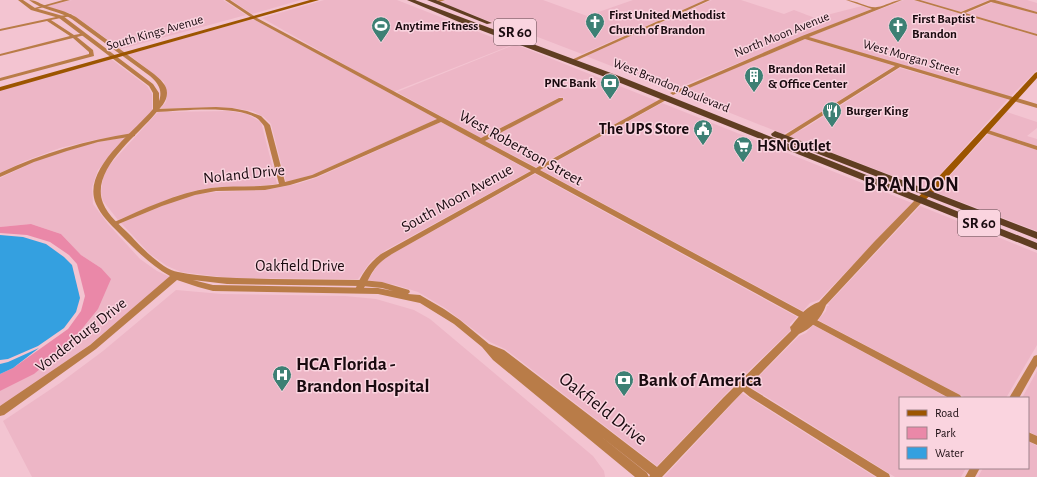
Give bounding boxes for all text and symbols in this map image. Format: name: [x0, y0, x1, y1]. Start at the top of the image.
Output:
place label: First United Methodist Church of Brandon: [609, 9, 726, 37]
street label: North Moon Avenue: [733, 10, 831, 60]
church icon: First United Methodist Church of Brandon: [584, 11, 606, 39]
street label: South Kings Avenue: [105, 13, 205, 53]
place label: First Baptist Brandon: [912, 13, 975, 41]
sports icon: Anytime Fitness: [370, 15, 392, 43]
church icon: First Baptist Brandon: [887, 15, 909, 43]
road number: SR 60: [494, 19, 536, 45]
place label: Anytime Fitness: [395, 20, 478, 33]
street label: West Morgan Street: [861, 38, 961, 78]
street label: West Brandon Boulevard: [611, 57, 731, 115]
place label: Brandon Retail & Office Center: [768, 63, 848, 91]
building icon: Brandon Retail & Office Center: [743, 65, 765, 93]
bank icon: PNC Bank: [599, 72, 621, 100]
place label: PNC Bank: [544, 77, 597, 90]
restaurant icon: Burger King: [821, 100, 843, 128]
place label: Burger King: [846, 105, 909, 118]
street label: West Robertson Street: [456, 107, 586, 189]
public building icon: The UPS Store: [692, 118, 714, 146]
place label: The UPS Store: [599, 121, 689, 137]
supermarket icon: HSN Outlet: [732, 135, 754, 163]
place label: HSN Outlet: [757, 138, 831, 154]
street label: South Moon Avenue: [399, 161, 515, 235]
street label: Noland Drive: [202, 162, 286, 186]
district label: BRANDON: [864, 175, 960, 195]
road number: SR 60: [958, 210, 1000, 236]
street label: Oakfield Drive: [255, 258, 345, 274]
street label: Vonderburg Drive: [33, 295, 129, 375]
place label: HCA Florida - Brandon Hospital: [296, 355, 429, 396]
hospital icon: HCA Florida - Brandon Hospital: [271, 364, 293, 392]
street label: Oakfield Drive: [555, 369, 651, 449]
bank icon: Bank of America: [613, 369, 635, 397]
place label: Bank of America: [638, 371, 762, 390]
legend: [899, 397, 1029, 469]
text: Road: [935, 407, 959, 419]
text: Park: [935, 427, 956, 439]
text: Water: [935, 447, 964, 459]

